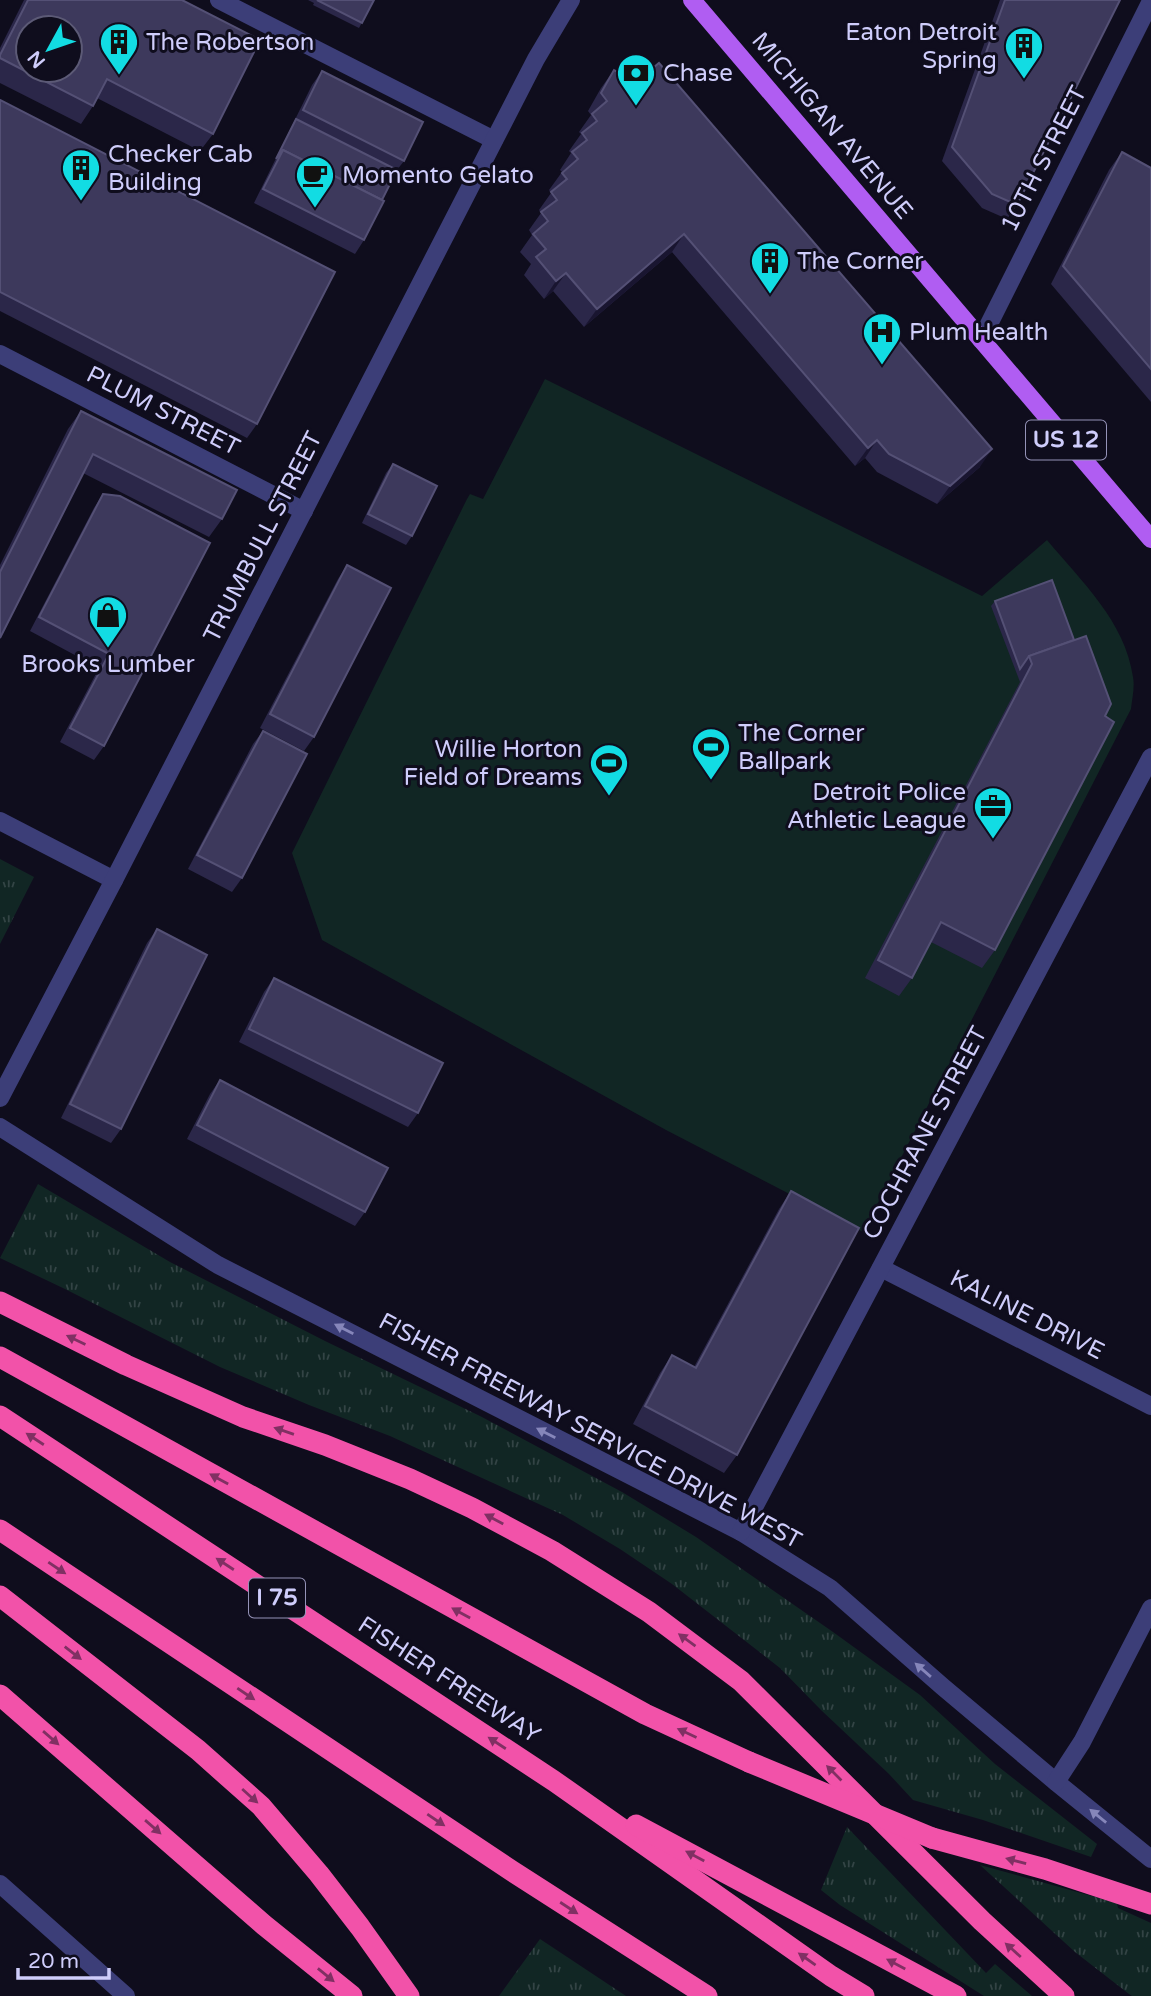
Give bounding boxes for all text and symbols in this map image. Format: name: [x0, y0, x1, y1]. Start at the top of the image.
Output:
north arrow: [14, 14, 84, 84]
place label: Eaton Detroit Spring: [845, 18, 997, 75]
building icon: The Robertson: [98, 21, 140, 76]
building icon: Eaton Detroit Spring: [1003, 25, 1045, 80]
street label: MICHIGAN AVENUE: [745, 27, 919, 225]
place label: The Robertson: [146, 28, 314, 57]
text: N: [23, 46, 50, 72]
bank icon: Chase: [615, 52, 657, 107]
place label: Chase: [663, 59, 733, 88]
street label: 10TH STREET: [995, 81, 1093, 237]
place label: Checker Cab Building: [108, 140, 253, 197]
building icon: Checker Cab Building: [60, 147, 102, 202]
cafe icon: Momento Gelato: [294, 154, 336, 209]
place label: Momento Gelato: [342, 161, 534, 190]
building icon: The Corner: [749, 240, 791, 295]
place label: The Corner: [797, 247, 924, 276]
hospital icon: Plum Health: [861, 311, 903, 366]
place label: Plum Health: [909, 318, 1048, 347]
street label: PLUM STREET: [82, 360, 245, 462]
road number: US 12: [1026, 420, 1106, 460]
street label: TRUMBULL STREET: [197, 426, 329, 647]
shop icon: Brooks Lumber: [87, 594, 129, 649]
place label: Brooks Lumber: [21, 650, 196, 679]
place label: The Corner Ballpark: [738, 719, 865, 776]
sports icon: The Corner Ballpark: [690, 726, 732, 781]
place label: Willie Horton Field of Dreams: [404, 735, 582, 792]
sports icon: Willie Horton Field of Dreams: [588, 742, 630, 797]
place label: Detroit Police Athletic League: [787, 778, 966, 835]
office icon: Detroit Police Athletic League: [972, 785, 1014, 840]
street label: COCHRANE STREET: [857, 1021, 994, 1245]
street label: KALINE DRIVE: [945, 1264, 1109, 1366]
street label: FISHER FREEWAY SERVICE DRIVE WEST: [374, 1307, 807, 1555]
one-way arrow: [334, 1324, 354, 1335]
one-way arrow: [66, 1335, 86, 1346]
one-way arrow: [274, 1425, 295, 1436]
one-way arrow: [536, 1427, 556, 1439]
one-way arrow: [26, 1432, 44, 1446]
one-way arrow: [209, 1473, 229, 1485]
one-way arrow: [483, 1514, 503, 1526]
one-way arrow: [216, 1557, 234, 1571]
one-way arrow: [48, 1561, 66, 1575]
road number: I 75: [249, 1578, 305, 1618]
one-way arrow: [451, 1607, 471, 1619]
street label: FISHER FREEWAY: [352, 1610, 546, 1750]
one-way arrow: [678, 1632, 696, 1647]
one-way arrow: [64, 1645, 82, 1659]
one-way arrow: [915, 1663, 932, 1678]
one-way arrow: [237, 1687, 255, 1701]
one-way arrow: [677, 1727, 697, 1739]
one-way arrow: [42, 1730, 60, 1746]
one-way arrow: [488, 1736, 506, 1750]
one-way arrow: [825, 1765, 842, 1782]
one-way arrow: [241, 1788, 259, 1804]
one-way arrow: [1089, 1809, 1107, 1824]
one-way arrow: [426, 1813, 445, 1826]
one-way arrow: [144, 1819, 162, 1835]
one-way arrow: [685, 1851, 705, 1862]
one-way arrow: [1005, 1855, 1027, 1866]
one-way arrow: [560, 1901, 579, 1914]
scale bar: [18, 1937, 108, 1981]
one-way arrow: [1005, 1943, 1022, 1958]
text: 20 m: [28, 1949, 79, 1974]
one-way arrow: [798, 1952, 816, 1966]
one-way arrow: [886, 1958, 905, 1970]
one-way arrow: [317, 1967, 335, 1981]

